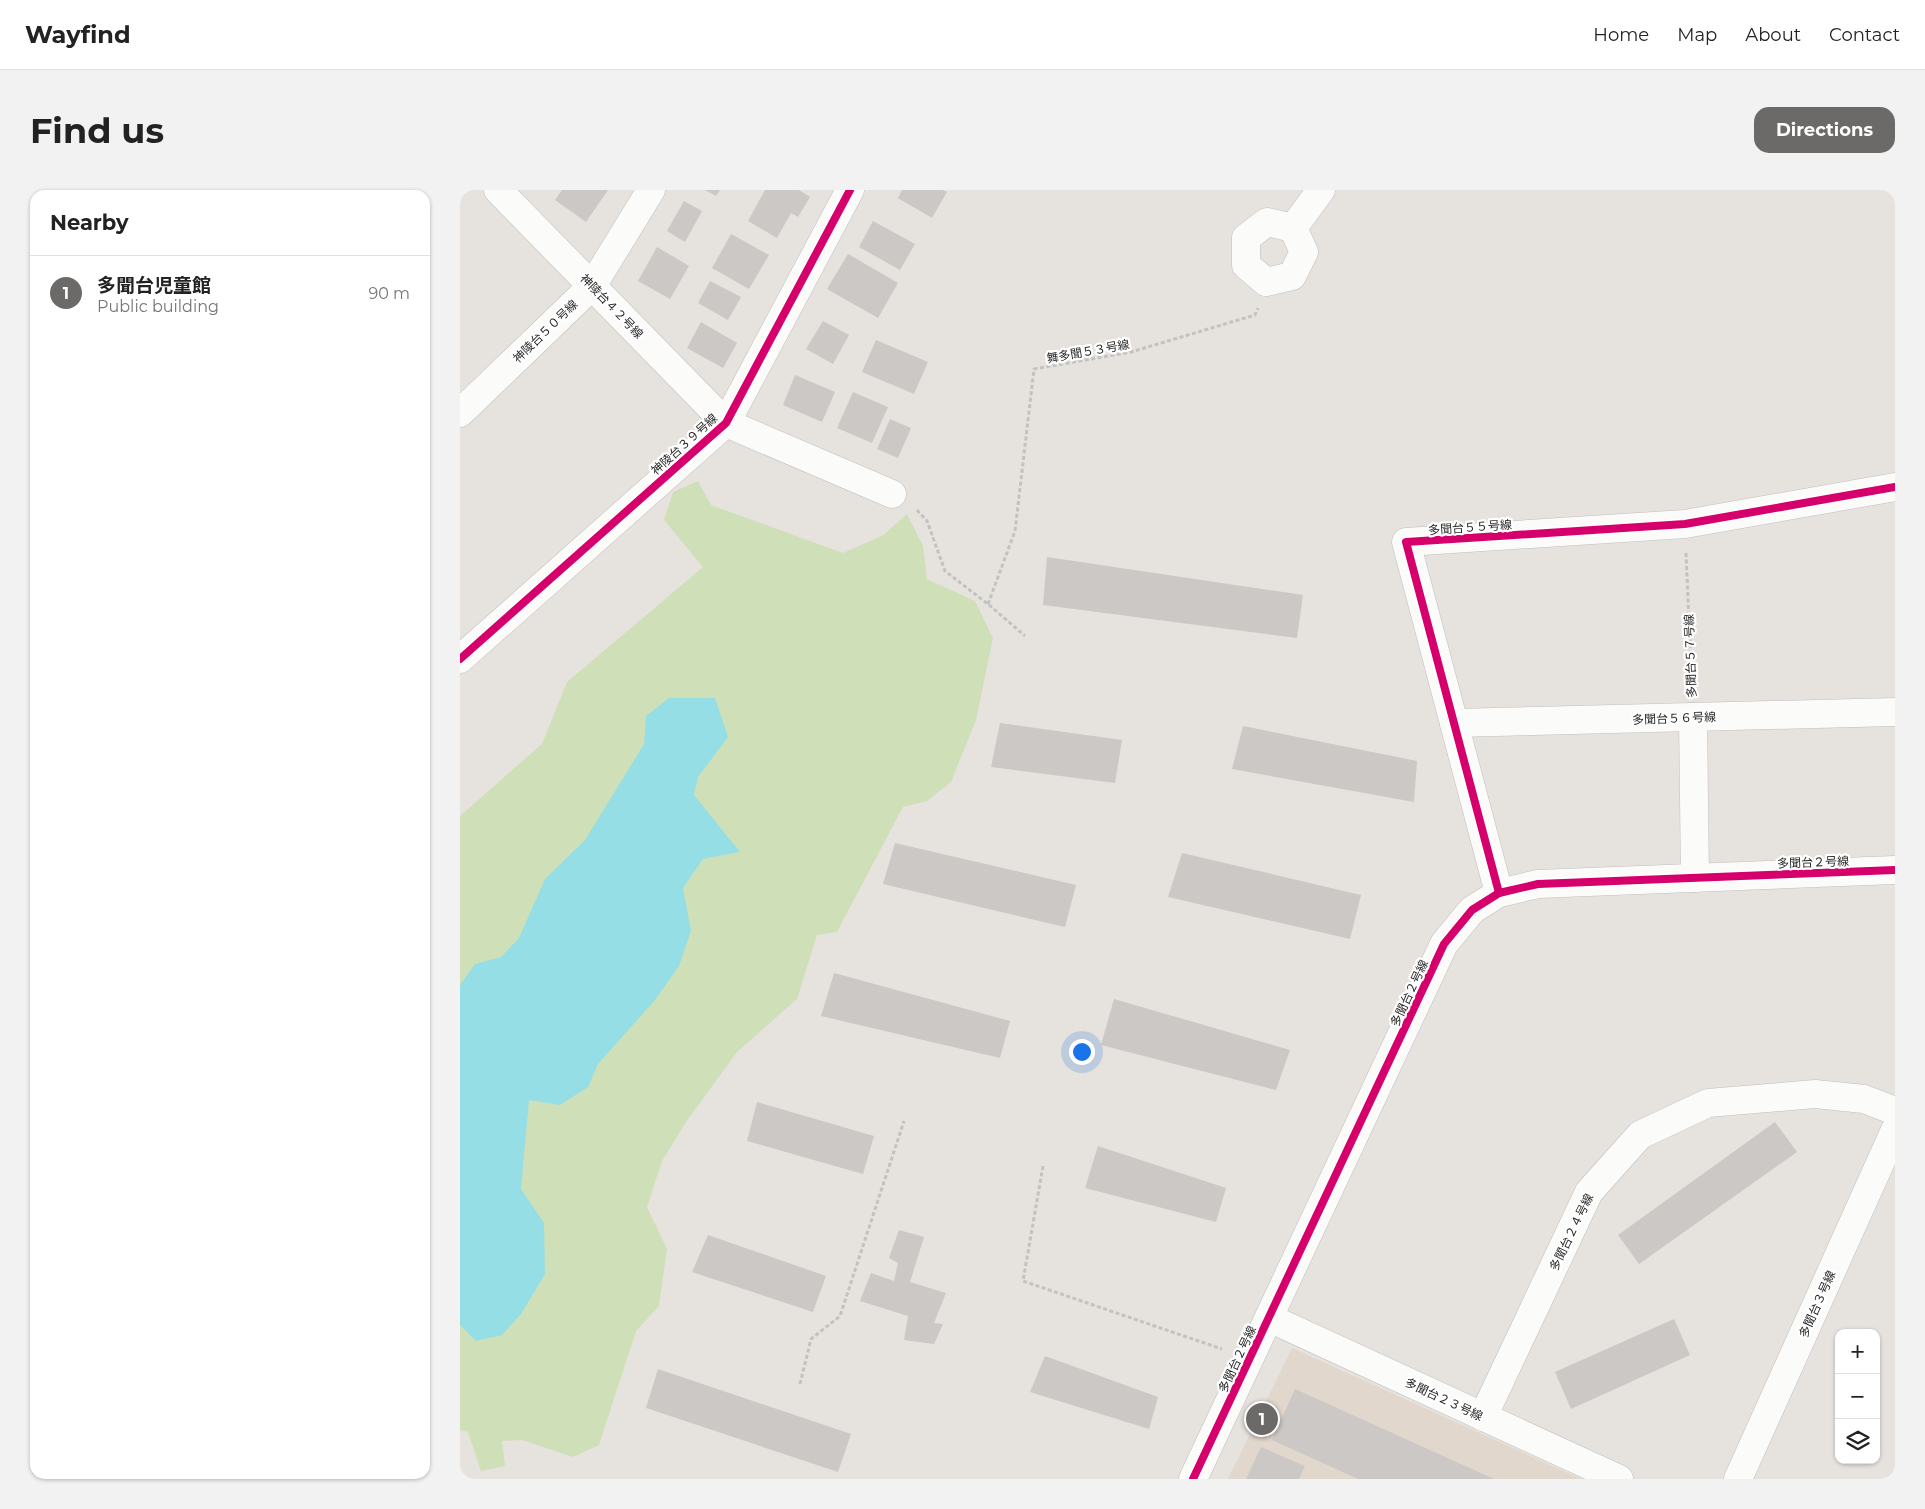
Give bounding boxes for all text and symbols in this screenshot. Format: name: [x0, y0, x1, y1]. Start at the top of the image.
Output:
text: Wayfind: [25, 20, 131, 49]
text: Home: [1593, 24, 1649, 46]
text: Map: [1677, 24, 1717, 46]
text: About: [1745, 24, 1801, 46]
text: Contact: [1829, 24, 1900, 46]
button: Directions: [1754, 107, 1895, 153]
text: Find us: [30, 109, 164, 152]
text: Nearby: [50, 210, 129, 235]
street label: 神陵台４２号線: [577, 271, 647, 341]
text: 多聞台児童館: [97, 274, 211, 297]
text: 1: [63, 284, 69, 303]
text: 90 m: [368, 284, 410, 303]
street label: 神陵台５０号線: [510, 296, 580, 366]
text: Public building: [97, 297, 219, 316]
street label: 舞多聞５３号線: [1045, 336, 1131, 366]
street label: 神陵台３９号線: [648, 410, 720, 478]
street label: 多聞台５５号線: [1428, 517, 1512, 537]
street label: 多聞台５７号線: [1681, 614, 1699, 698]
street label: 多聞台５６号線: [1632, 709, 1716, 727]
street label: 多聞台２号線: [1777, 853, 1849, 871]
street label: 多聞台２号線: [1387, 957, 1431, 1029]
your location: [1069, 1039, 1095, 1065]
street label: 多聞台２４号線: [1546, 1191, 1596, 1273]
street label: 多聞台３号線: [1796, 1268, 1838, 1340]
street label: 多聞台２号線: [1215, 1323, 1259, 1395]
map controls: [1835, 1329, 1880, 1464]
button: +: [1835, 1329, 1880, 1374]
street label: 多聞台２３号線: [1403, 1374, 1485, 1424]
button: −: [1835, 1374, 1880, 1419]
pin: 1: [1246, 1400, 1278, 1438]
button: layers: [1835, 1419, 1880, 1464]

